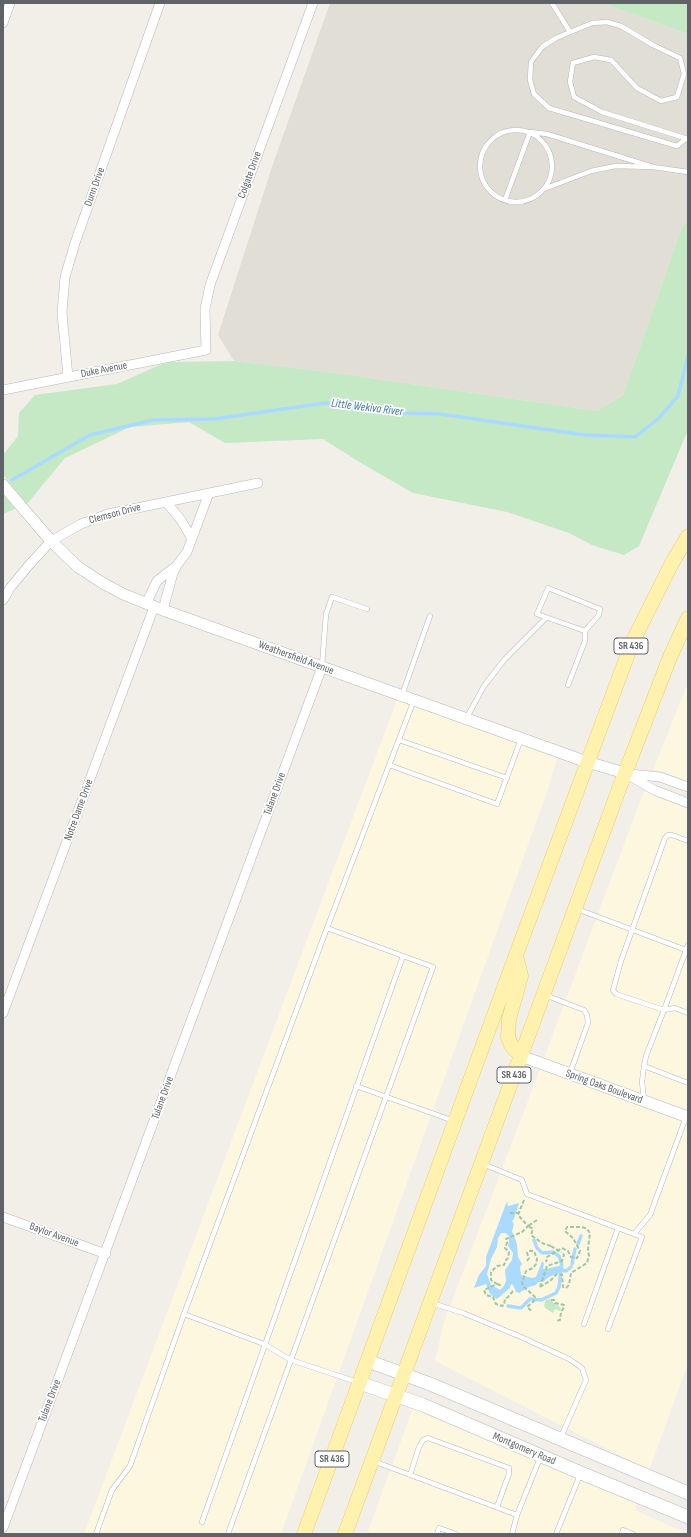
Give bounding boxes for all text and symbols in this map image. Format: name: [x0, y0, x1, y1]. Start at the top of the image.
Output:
street label: Colgate Drive: [235, 150, 265, 200]
street label: Dunn Drive: [82, 166, 108, 208]
street label: Duke Avenue: [80, 359, 128, 381]
water label: Little Wekiva River: [330, 396, 404, 420]
street label: Clemson Drive: [88, 501, 142, 527]
street label: Weathersfield Avenue: [256, 638, 336, 678]
road number: SR 436: [614, 638, 648, 654]
street label: Tulane Drive: [261, 771, 289, 817]
street label: Notre Dame Drive: [62, 777, 96, 843]
road number: SR 436: [497, 1067, 531, 1083]
street label: Spring Oaks Boulevard: [564, 1067, 644, 1107]
street label: Tulane Drive: [149, 1075, 177, 1121]
street label: Baylor Avenue: [27, 1220, 81, 1250]
street label: Tulane Drive: [36, 1378, 64, 1424]
street label: Montgomery Road: [490, 1430, 558, 1468]
road number: SR 436: [315, 1451, 349, 1467]

